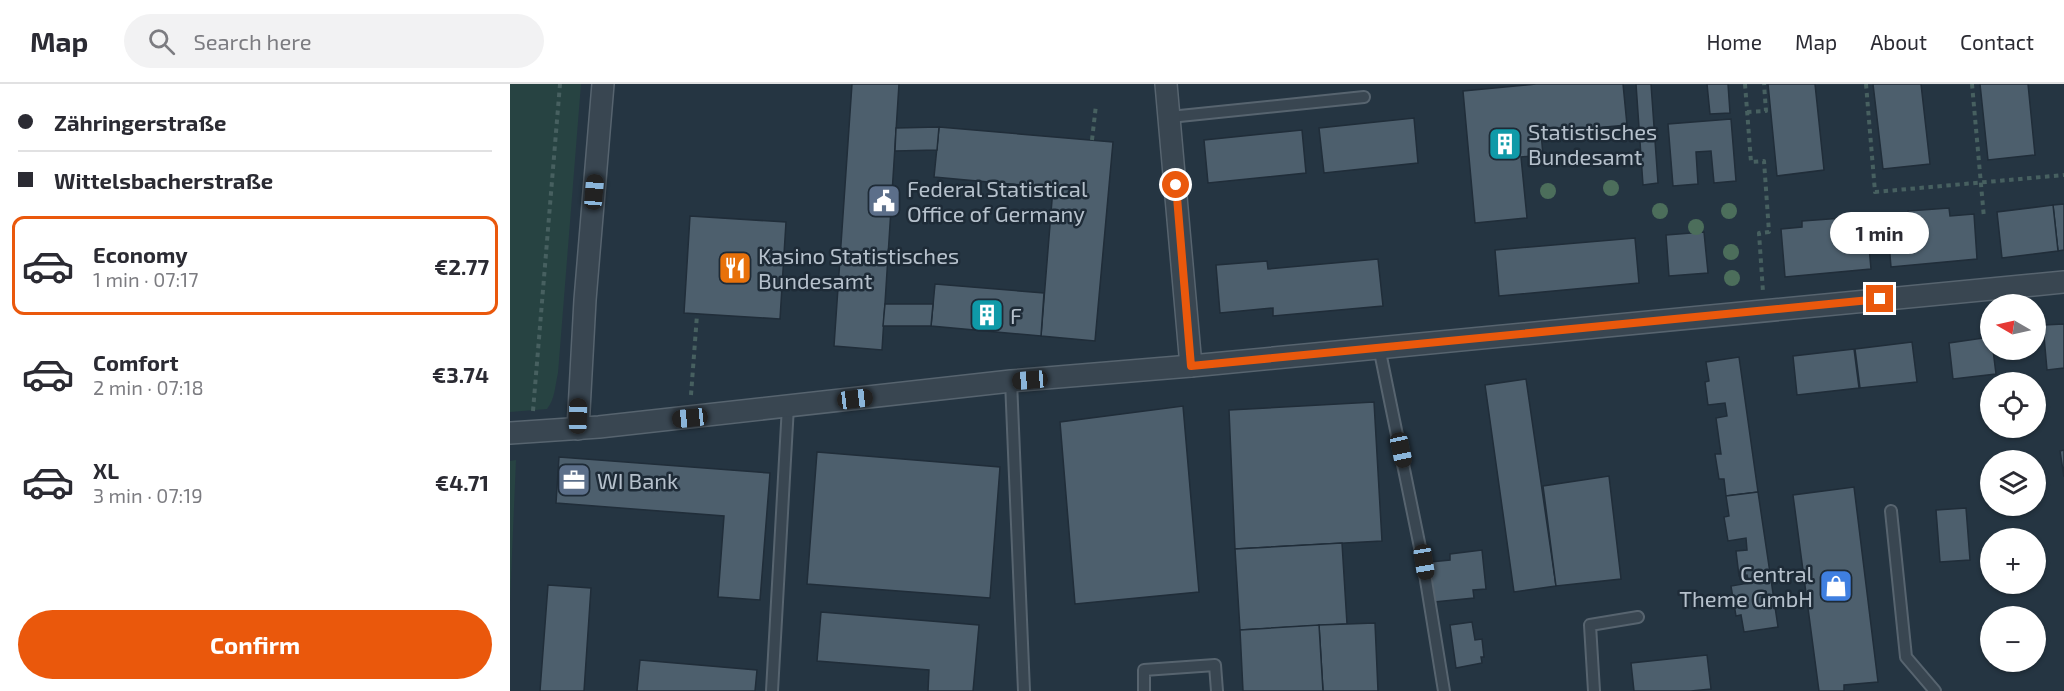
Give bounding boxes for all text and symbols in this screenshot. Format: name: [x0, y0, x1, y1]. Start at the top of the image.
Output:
search box: [124, 14, 544, 68]
text: Map: [30, 24, 88, 58]
icon: search: [145, 25, 178, 58]
text: Search here: [193, 28, 312, 54]
text: Home: [1706, 29, 1762, 54]
text: Map: [1795, 29, 1837, 54]
text: About: [1870, 29, 1927, 54]
text: Contact: [1960, 29, 2034, 54]
text: Zähringerstraße: [54, 109, 226, 135]
place label: Statistisches Bundesamt: [1528, 118, 1657, 169]
building icon: Statistisches Bundesamt: [1487, 126, 1523, 162]
text: Wittelsbacherstraße: [54, 167, 273, 193]
route start: [1162, 171, 1189, 198]
car: [583, 173, 605, 211]
place label: Federal Statistical Office of Germany: [907, 175, 1088, 226]
public building icon: Federal Statistical Office of Germany: [866, 183, 902, 219]
callout: 1 min: [1830, 212, 1930, 254]
text: 1 min: [1855, 221, 1904, 245]
icon: car: [21, 239, 75, 293]
text: Economy: [93, 241, 188, 267]
place label: Kasino Statistisches Bundesamt: [758, 242, 959, 293]
restaurant icon: Kasino Statistisches Bundesamt: [717, 250, 753, 286]
text: €2.77: [434, 253, 489, 279]
text: 1 min · 07:17: [93, 267, 198, 291]
route end: [1866, 285, 1893, 312]
north arrow: [1980, 294, 2046, 360]
map controls: [1980, 294, 2046, 672]
building icon: F: [969, 297, 1005, 333]
place label: F: [1010, 302, 1022, 328]
icon: car: [21, 347, 75, 401]
text: Comfort: [93, 349, 178, 375]
text: €3.74: [432, 361, 489, 387]
car: [1011, 369, 1049, 391]
button: locate: [1980, 372, 2046, 438]
text: 2 min · 07:18: [93, 375, 204, 399]
car: [836, 388, 874, 410]
car: [569, 398, 587, 434]
car: [671, 407, 709, 429]
car: [1388, 431, 1414, 469]
button: layers: [1980, 450, 2046, 516]
icon: car: [21, 455, 75, 509]
text: XL: [93, 457, 119, 483]
office icon: WI Bank: [556, 462, 592, 498]
place label: WI Bank: [597, 467, 678, 493]
text: €4.71: [435, 469, 489, 495]
text: 3 min · 07:19: [93, 483, 203, 507]
button: +: [1980, 528, 2046, 594]
car: [1412, 543, 1436, 581]
place label: Central Theme GmbH: [1679, 560, 1813, 611]
shop icon: Central Theme GmbH: [1818, 568, 1854, 604]
button: −: [1980, 606, 2046, 672]
button: Confirm: [18, 610, 492, 679]

